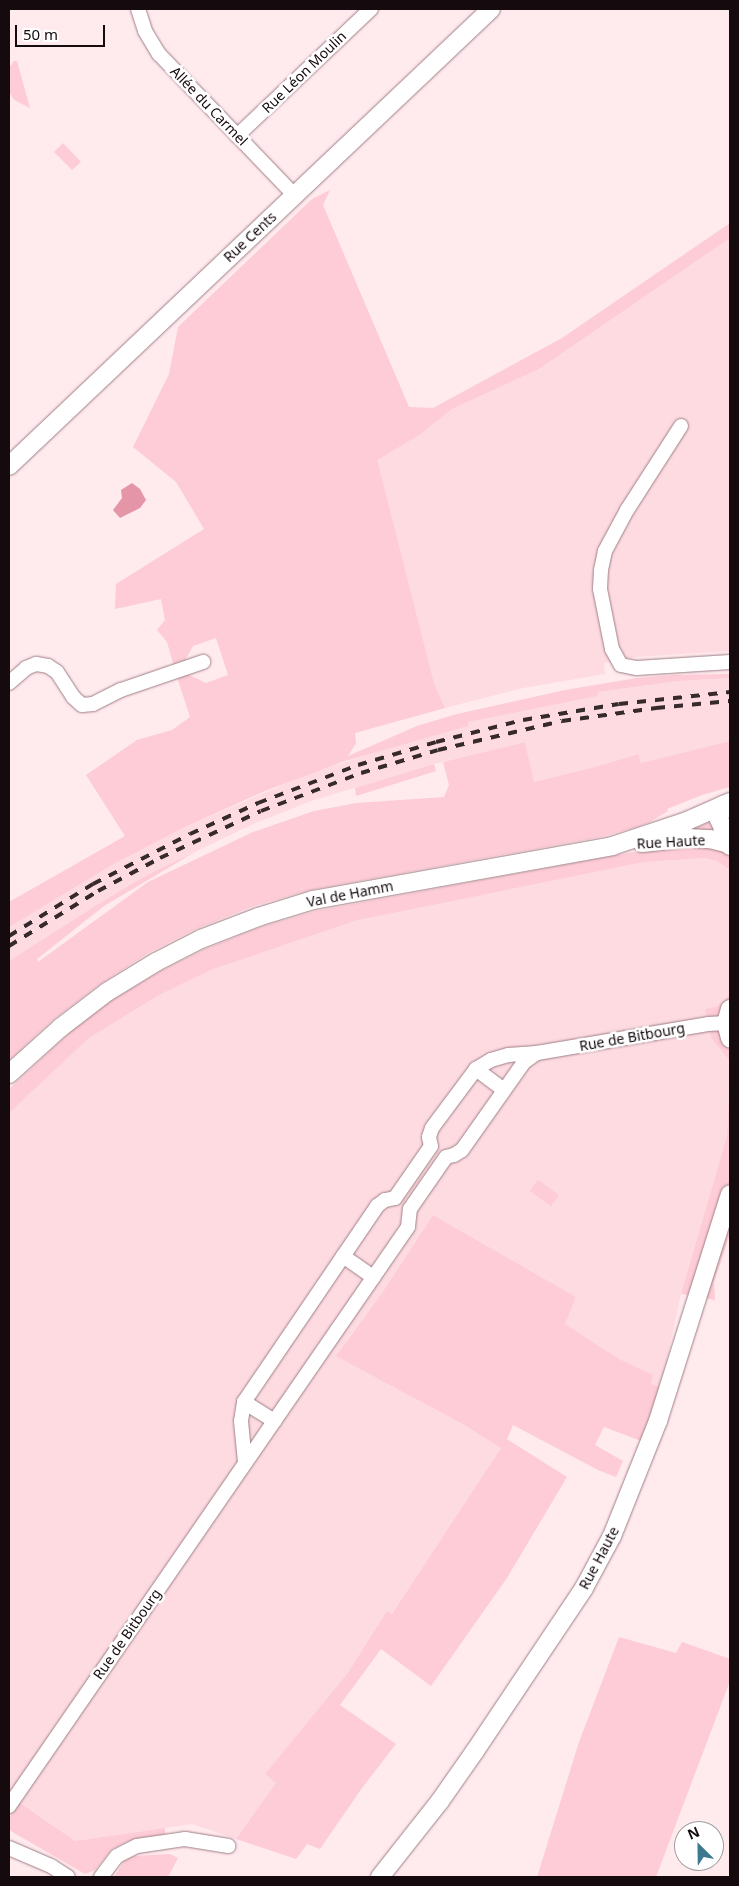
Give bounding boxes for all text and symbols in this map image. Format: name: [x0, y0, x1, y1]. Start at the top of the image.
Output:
scale bar: [18, 15, 108, 47]
text: 50 m: [23, 24, 58, 44]
street label: Rue Léon Moulin: [258, 28, 350, 116]
street label: Allée du Carmel: [167, 63, 251, 149]
street label: Rue Cents: [220, 208, 280, 266]
street label: Rue Haute: [636, 832, 706, 852]
street label: Val de Hamm: [305, 877, 395, 911]
street label: Rue de Bitbourg: [578, 1019, 686, 1055]
street label: Rue Haute: [575, 1524, 623, 1592]
street label: Rue de Bitbourg: [89, 1585, 165, 1683]
north arrow: [674, 1821, 724, 1871]
text: N: [684, 1822, 702, 1844]

